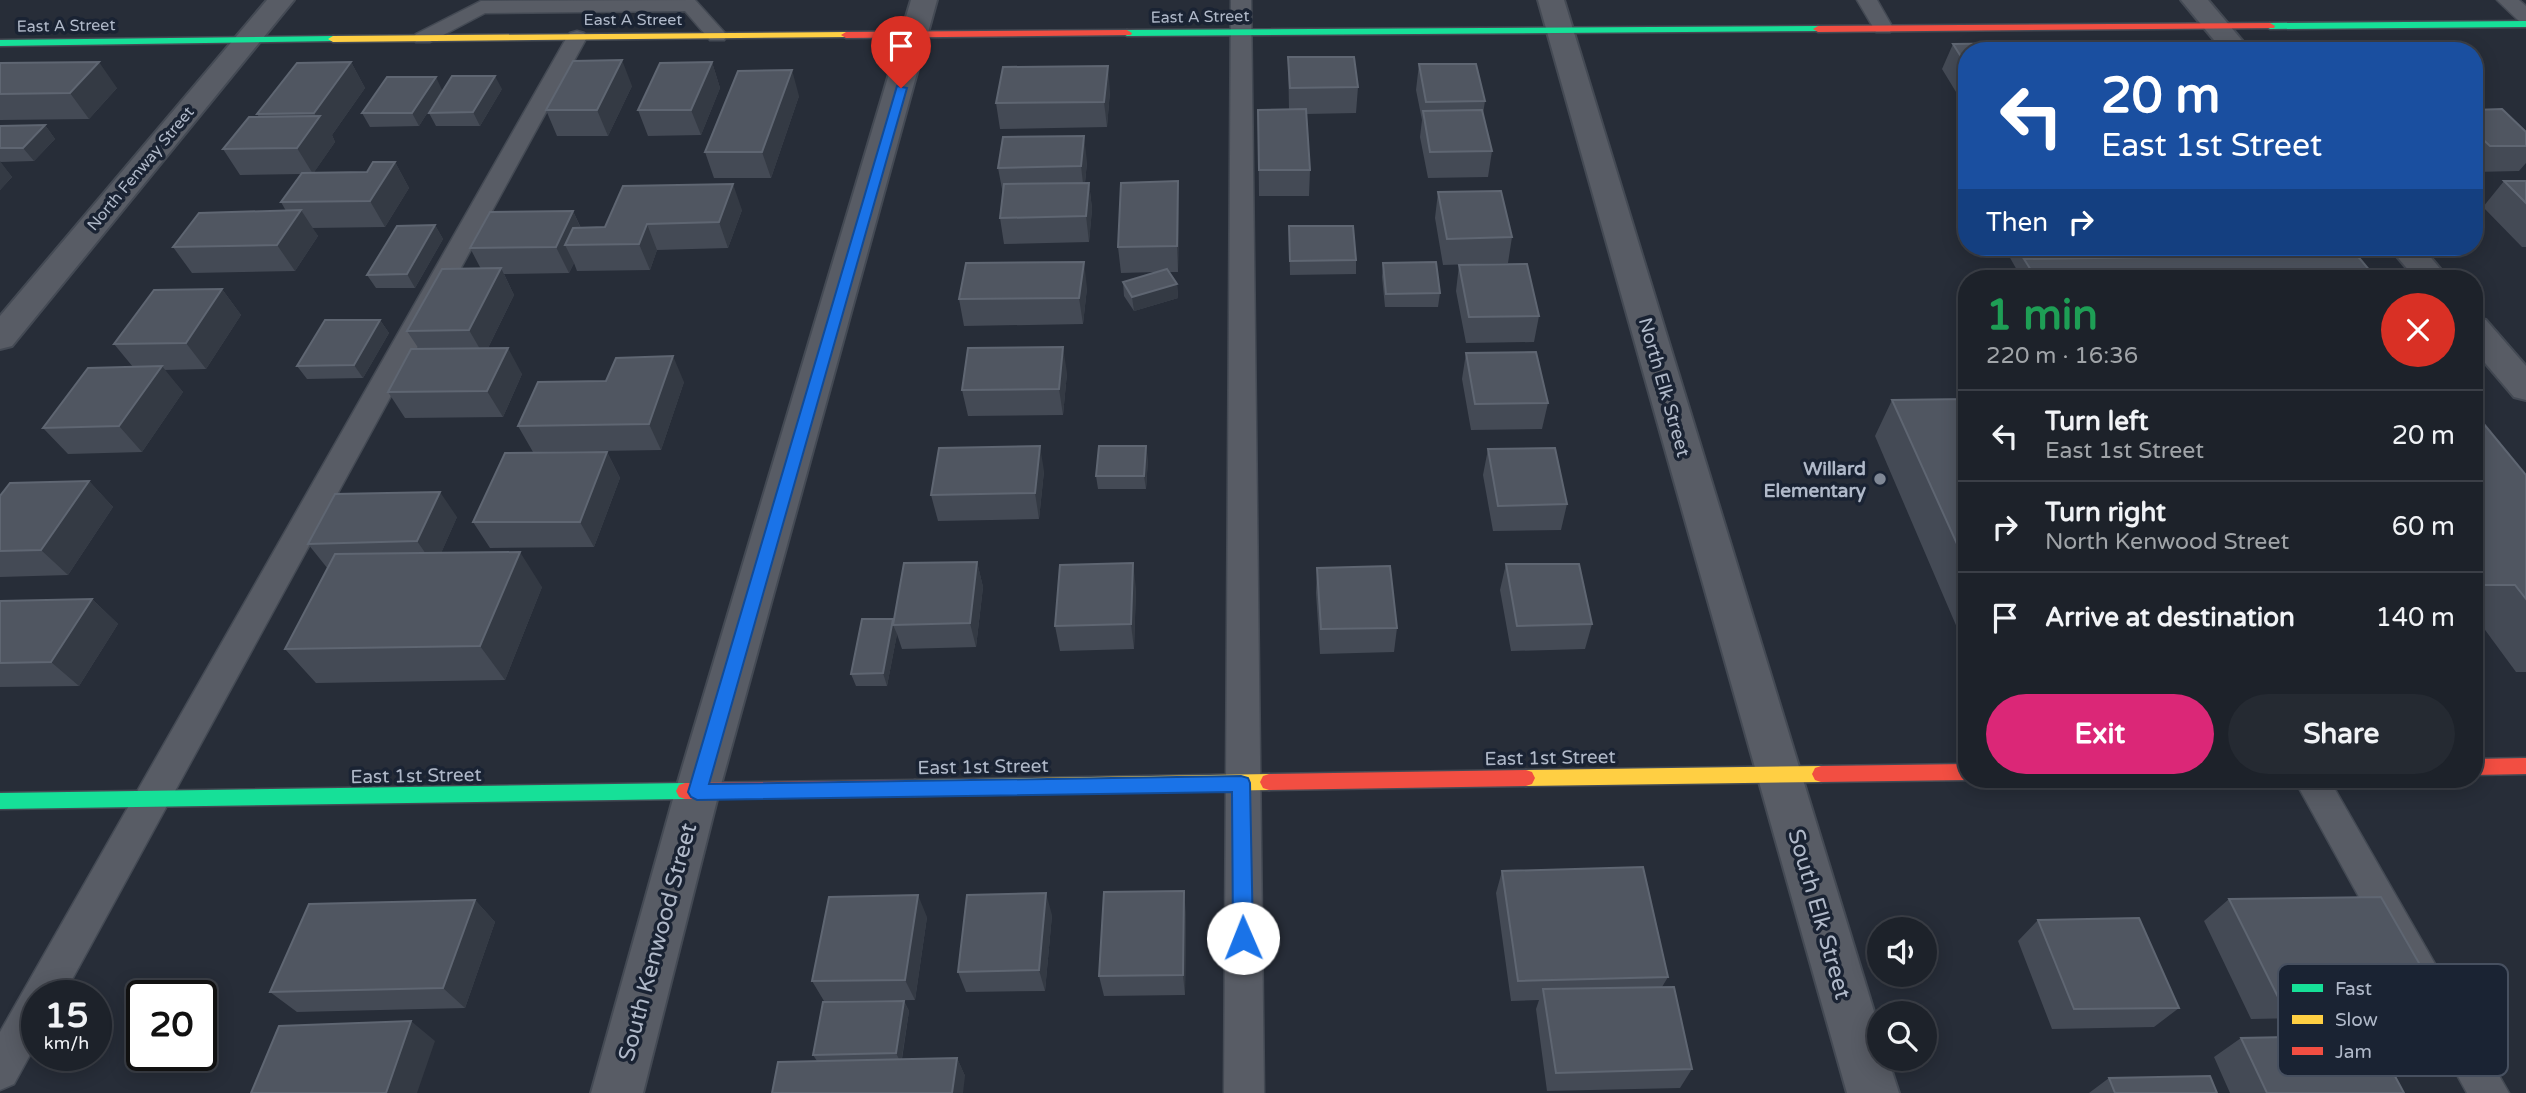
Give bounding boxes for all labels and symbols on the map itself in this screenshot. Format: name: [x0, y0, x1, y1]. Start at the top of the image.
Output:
street label: East A Street: [1150, 6, 1250, 28]
street label: East A Street: [584, 10, 682, 30]
street label: East A Street: [16, 15, 116, 37]
pin: [871, 16, 931, 88]
street label: North Fenway Street: [83, 102, 199, 235]
street label: North Elk Street: [1634, 315, 1694, 460]
place label: Willard Elementary: [1763, 458, 1867, 503]
marker: Willard Elementary: [1872, 471, 1888, 487]
street label: East 1st Street: [1484, 746, 1616, 770]
street label: East 1st Street: [917, 755, 1049, 779]
street label: East 1st Street: [350, 764, 482, 788]
street label: South Kenwood Street: [613, 820, 703, 1064]
street label: South Elk Street: [1781, 826, 1857, 1003]
position arrow: [1206, 901, 1280, 975]
legend: [2278, 964, 2508, 1076]
text: Fast: [2335, 978, 2372, 1000]
speed limit sign: 20: [126, 980, 217, 1071]
text: Slow: [2335, 1009, 2378, 1031]
text: Jam: [2335, 1041, 2372, 1063]

